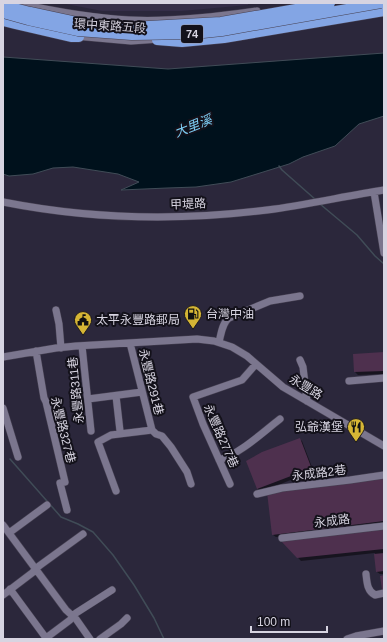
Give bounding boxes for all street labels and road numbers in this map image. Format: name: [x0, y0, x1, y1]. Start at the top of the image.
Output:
street label: 環中東路五段: [74, 17, 146, 35]
road number: 74: [181, 25, 203, 43]
street label: 甲堤路: [170, 196, 206, 212]
street label: 永豐路291巷: [136, 347, 166, 417]
street label: 永豐路311巷: [66, 356, 86, 424]
street label: 永豐路: [287, 372, 325, 402]
street label: 永豐路327巷: [48, 395, 78, 465]
street label: 永豐路277巷: [201, 402, 241, 470]
street label: 永成路2巷: [291, 463, 347, 483]
street label: 永成路: [313, 512, 351, 530]

